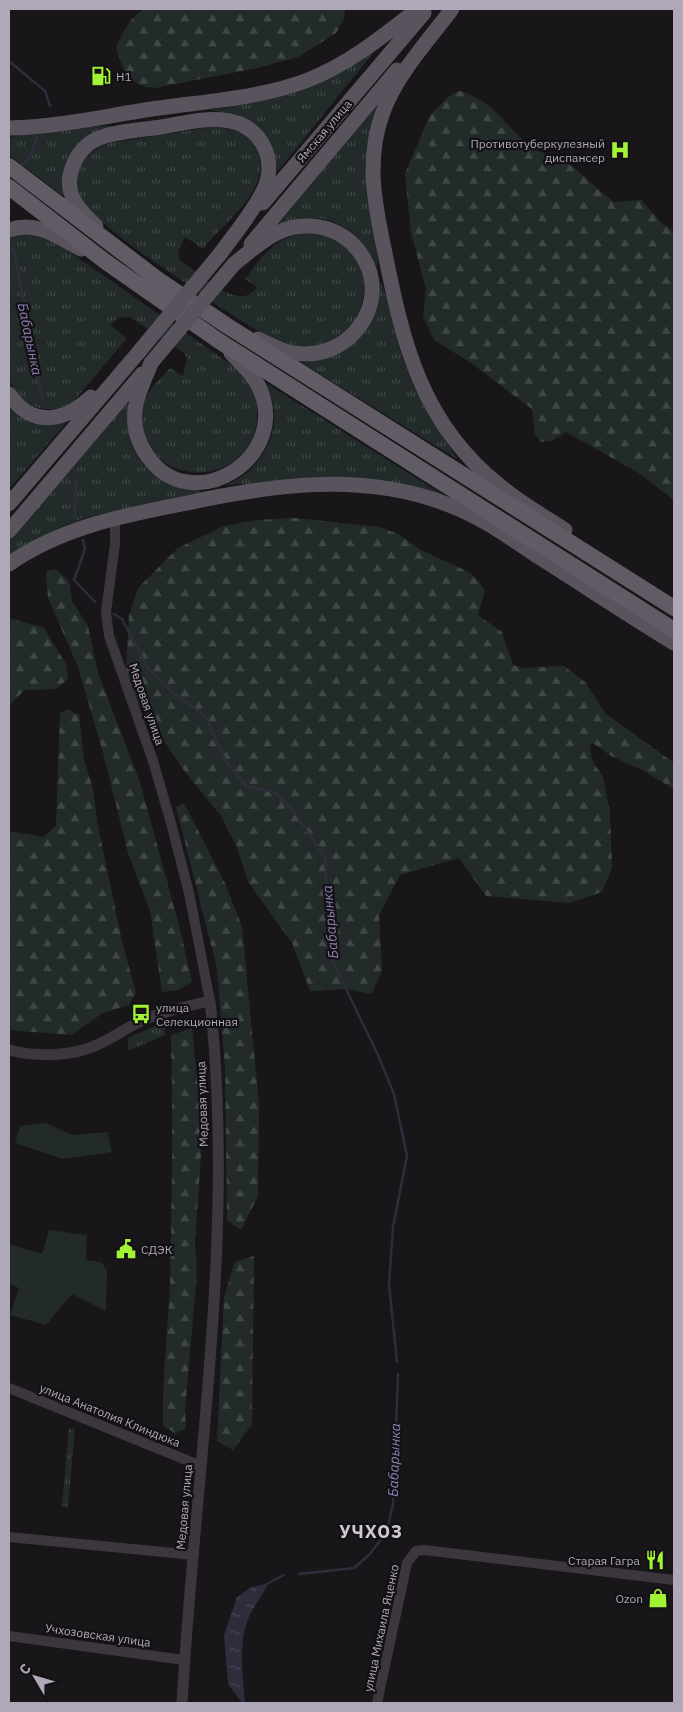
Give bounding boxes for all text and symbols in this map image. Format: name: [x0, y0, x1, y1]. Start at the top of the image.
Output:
fuel station icon: Н1: [90, 65, 112, 87]
place label: Н1: [116, 69, 132, 84]
street label: Ямская улица: [293, 96, 355, 165]
place label: Противотуберкулезный диспансер: [471, 136, 605, 165]
hospital icon: Противотуберкулезный диспансер: [609, 139, 631, 161]
water label: Бабарынка: [14, 301, 46, 377]
street label: Медовая улица: [126, 661, 168, 748]
water label: Бабарынка: [318, 885, 342, 959]
place label: улица Селекционная: [156, 1000, 238, 1029]
bus stop icon: улица Селекционная: [130, 1003, 152, 1025]
street label: Медовая улица: [193, 1060, 211, 1147]
public building icon: СДЭК: [115, 1238, 137, 1260]
place label: СДЭК: [141, 1242, 173, 1257]
street label: улица Анатолия Клиндюка: [37, 1380, 183, 1450]
water label: Бабарынка: [384, 1423, 404, 1497]
street label: Медовая улица: [173, 1463, 195, 1550]
district label: УЧХОЗ: [339, 1520, 403, 1543]
restaurant icon: Старая Гагра: [644, 1549, 666, 1571]
place label: Старая Гагра: [568, 1553, 641, 1568]
street label: улица Михаила Яценко: [360, 1563, 402, 1693]
shop icon: Ozon: [647, 1587, 669, 1609]
place label: Ozon: [616, 1591, 643, 1606]
street label: Учхозовская улица: [44, 1620, 152, 1650]
north arrow: [10, 1652, 60, 1702]
text: С: [15, 1660, 35, 1678]

